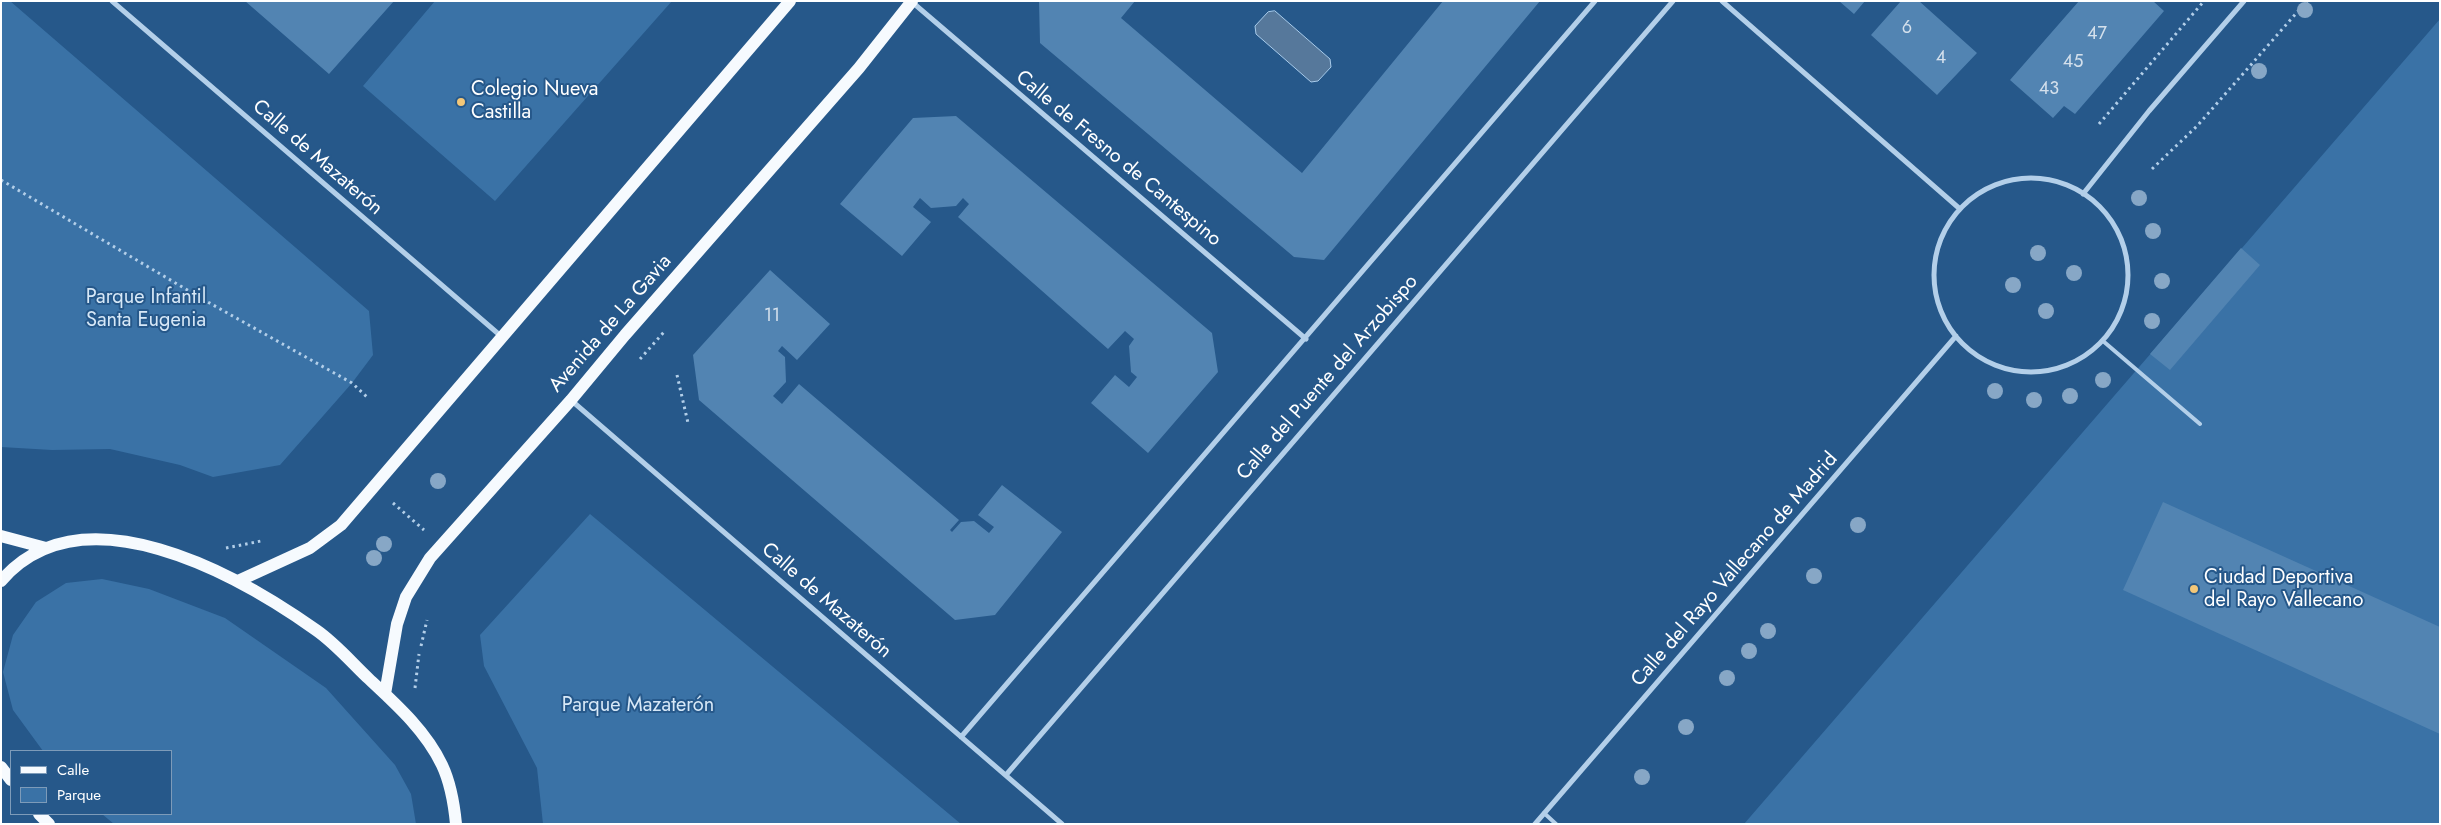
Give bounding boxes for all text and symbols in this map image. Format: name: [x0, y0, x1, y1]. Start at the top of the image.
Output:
house number: 6: [1902, 18, 1912, 40]
house number: 47: [2087, 24, 2107, 46]
house number: 4: [1936, 48, 1946, 70]
house number: 45: [2063, 52, 2083, 74]
street label: Calle de Fresno de Cantespino: [1010, 66, 1226, 252]
place label: Colegio Nueva Castilla: [471, 78, 598, 125]
house number: 43: [2039, 79, 2059, 101]
street label: Calle de Mazaterón: [247, 95, 387, 221]
marker: Colegio Nueva Castilla: [455, 96, 467, 108]
street label: Avenida de La Gavia: [545, 250, 677, 398]
street label: Calle del Puente del Arzobispo: [1232, 271, 1424, 485]
park label: Parque Infantil Santa Eugenia: [86, 286, 206, 333]
house number: 11: [764, 306, 780, 328]
street label: Calle del Rayo Vallecano de Madrid: [1627, 448, 1843, 692]
street label: Calle de Mazaterón: [756, 538, 896, 664]
place label: Ciudad Deportiva del Rayo Vallecano: [2204, 566, 2363, 613]
marker: Ciudad Deportiva del Rayo Vallecano: [2188, 583, 2200, 595]
park label: Parque Mazaterón: [562, 694, 714, 718]
legend: [10, 750, 172, 815]
text: Calle: [57, 759, 89, 781]
text: Parque: [57, 784, 101, 806]

